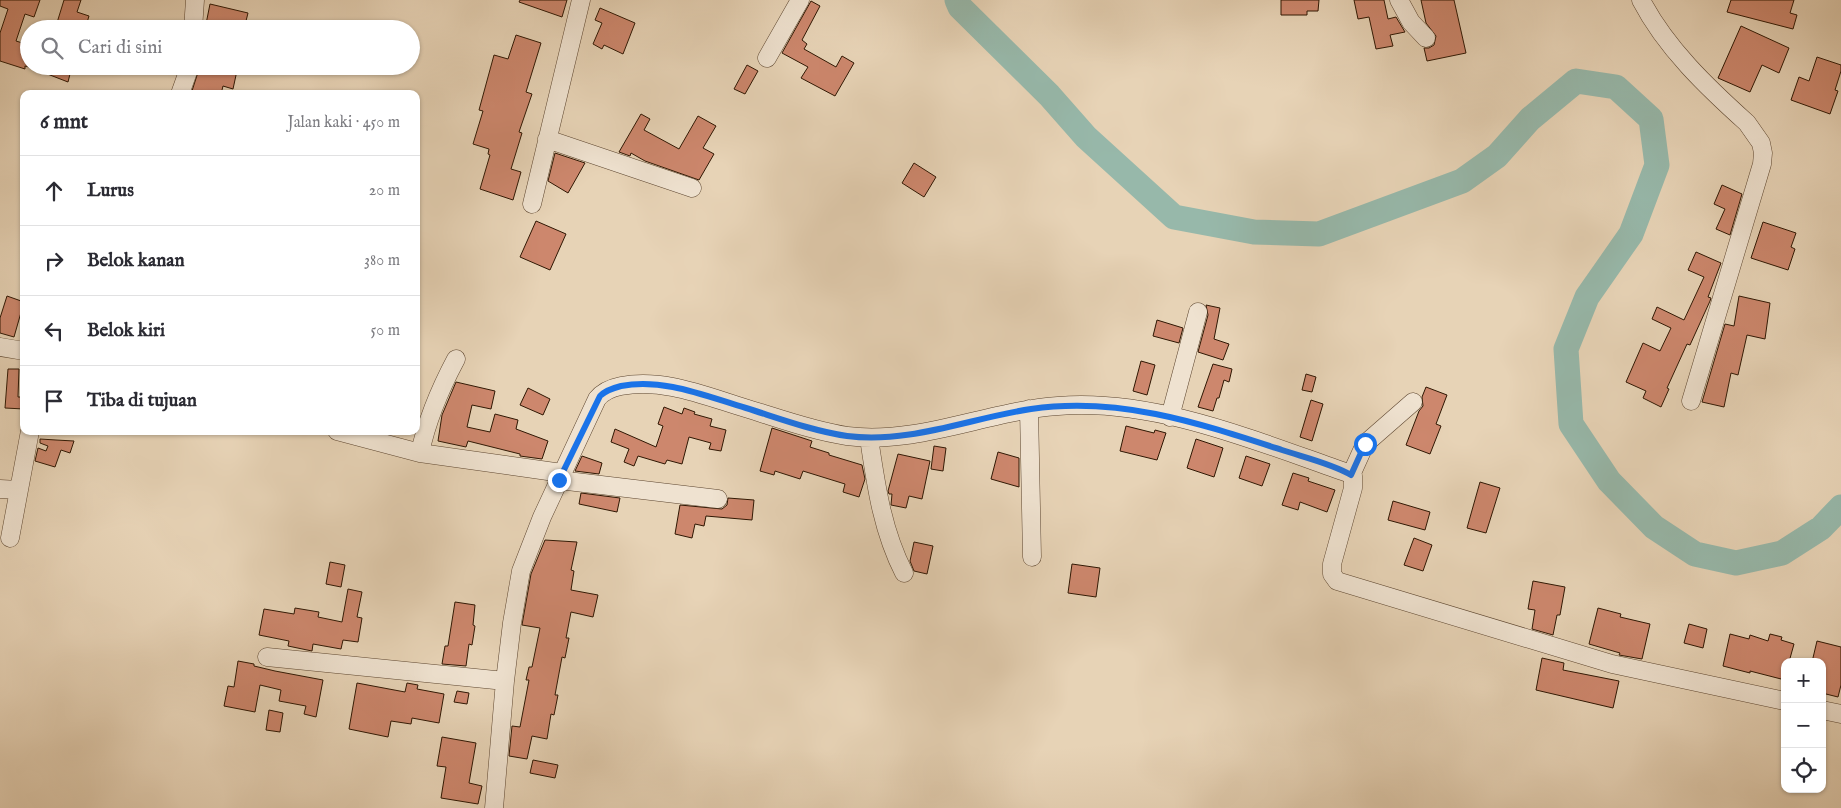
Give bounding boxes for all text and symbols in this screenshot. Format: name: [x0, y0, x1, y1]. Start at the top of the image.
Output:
search box: [20, 20, 420, 75]
icon: search: [38, 34, 66, 62]
text: Cari di sini: [78, 36, 162, 60]
text: 6 mnt: [40, 109, 88, 136]
text: Jalan kaki · 450 m: [288, 113, 400, 133]
icon: ahead: [40, 177, 68, 205]
text: Lurus: [87, 179, 134, 203]
text: 20 m: [369, 181, 400, 201]
icon: right: [40, 247, 68, 275]
text: Belok kanan: [87, 249, 185, 273]
text: 380 m: [364, 251, 400, 271]
icon: left: [40, 317, 68, 345]
text: Belok kiri: [87, 319, 165, 343]
text: 50 m: [371, 321, 400, 341]
icon: arrive: [40, 387, 68, 415]
text: Tiba di tujuan: [87, 389, 197, 413]
route start: [1354, 433, 1377, 456]
route end: [548, 469, 571, 492]
map controls: [1781, 658, 1826, 793]
button: +: [1781, 658, 1826, 703]
button: −: [1781, 703, 1826, 748]
button: locate: [1781, 748, 1826, 793]

